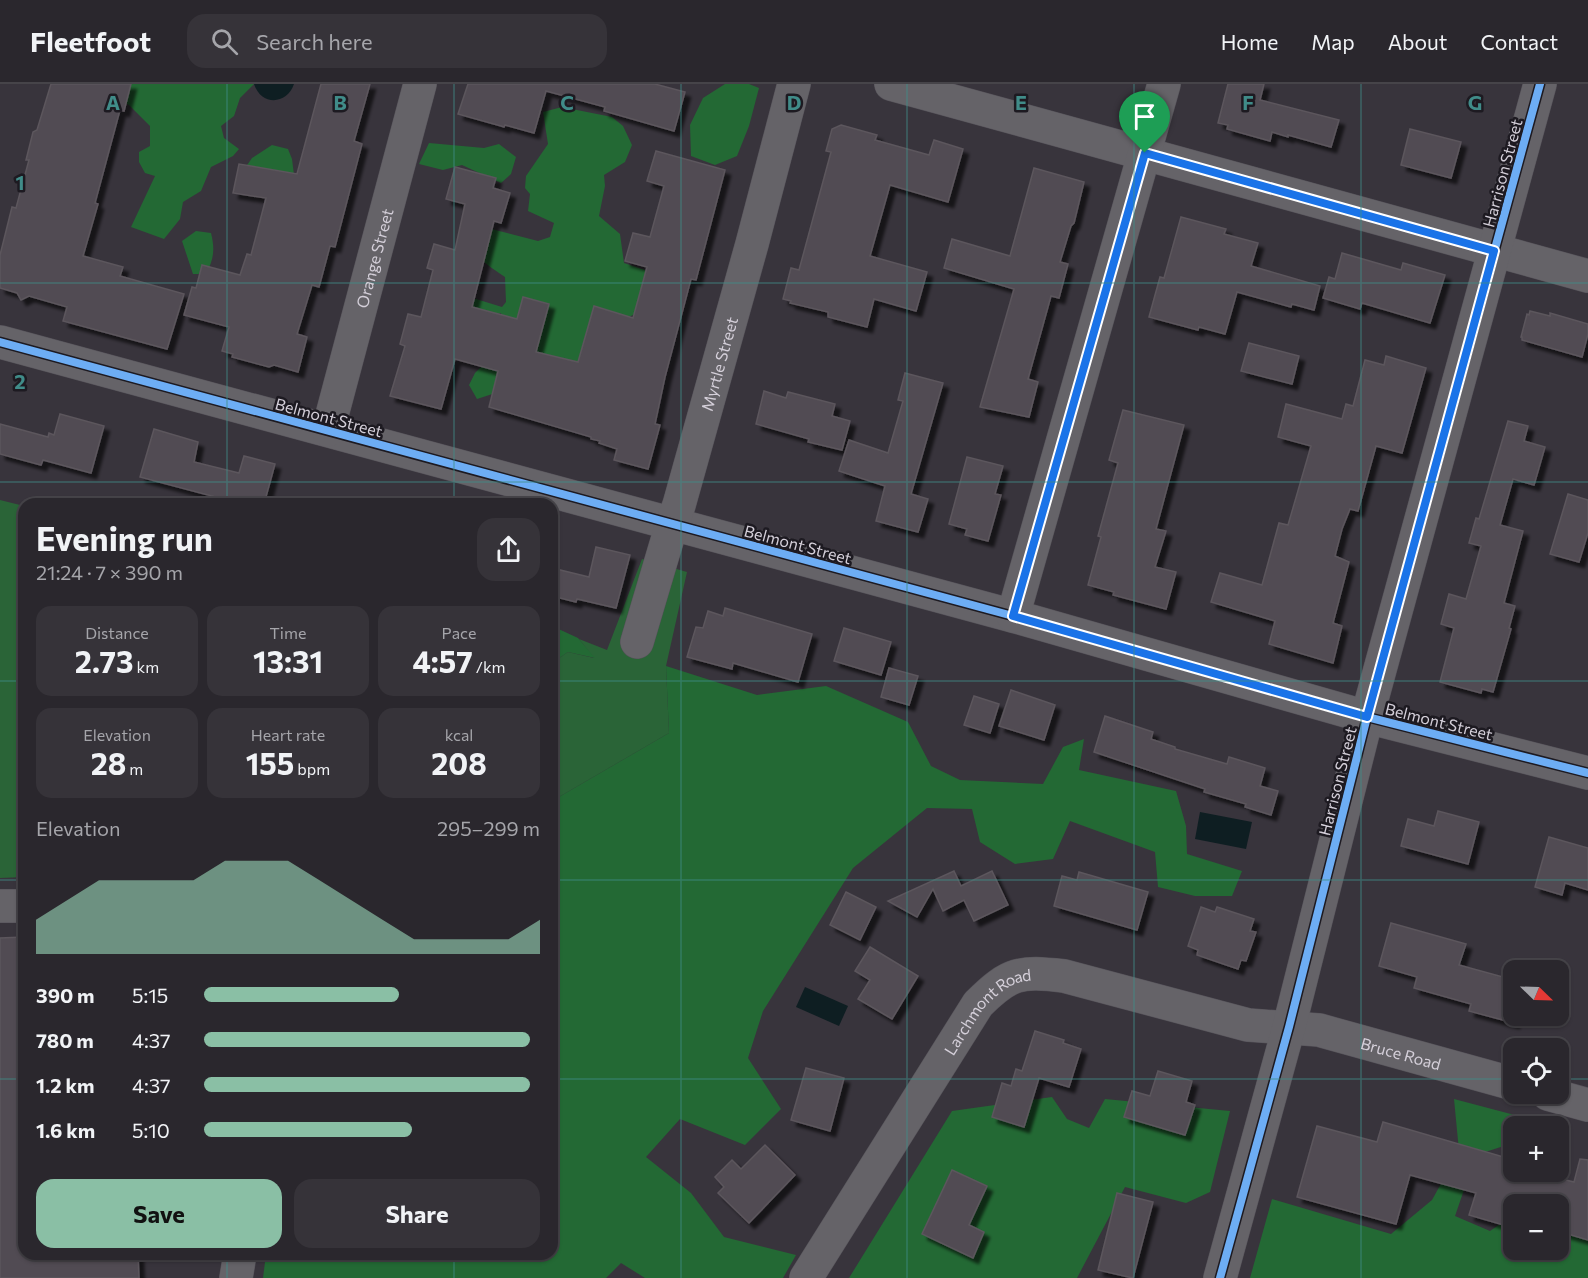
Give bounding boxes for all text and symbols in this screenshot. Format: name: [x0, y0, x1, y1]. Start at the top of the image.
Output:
search box: [187, 14, 607, 68]
text: Fleetfoot: [30, 24, 151, 58]
icon: search: [208, 25, 241, 58]
text: Search here: [256, 28, 373, 55]
text: Home: [1221, 29, 1278, 54]
text: Map: [1311, 29, 1355, 54]
text: About: [1388, 29, 1447, 54]
text: Contact: [1480, 29, 1558, 54]
text: A: [106, 90, 120, 114]
text: B: [333, 90, 347, 114]
text: C: [560, 90, 574, 114]
text: D: [787, 90, 801, 114]
text: E: [1015, 90, 1027, 114]
text: F: [1242, 90, 1254, 114]
text: G: [1468, 90, 1482, 114]
pin: [1119, 91, 1170, 153]
icon: arrive: [1128, 100, 1161, 133]
street label: Harrison Street: [1478, 116, 1526, 229]
text: 1: [15, 170, 25, 194]
street label: Orange Street: [351, 206, 396, 310]
street label: Myrtle Street: [696, 314, 741, 413]
text: 2: [14, 369, 26, 393]
street label: Belmont Street: [273, 394, 385, 441]
text: Evening run: [36, 517, 213, 558]
button: share: [477, 518, 540, 581]
street label: Belmont Street: [742, 521, 854, 568]
text: 21:24 · 7 × 390 m: [36, 560, 183, 584]
text: Distance: [85, 623, 149, 642]
text: Time: [270, 623, 306, 642]
text: Pace: [442, 623, 476, 642]
text: 2.73: [75, 642, 133, 679]
text: 13:31: [253, 642, 323, 679]
text: 4:57: [412, 642, 473, 679]
text: km: [133, 657, 159, 676]
text: /km: [473, 657, 506, 676]
street label: Belmont Street: [1383, 698, 1495, 744]
street label: Harrison Street: [1314, 724, 1360, 837]
text: Elevation: [83, 725, 151, 744]
text: Heart rate: [251, 725, 325, 744]
text: kcal: [445, 725, 473, 744]
text: 28: [91, 744, 126, 781]
text: 155: [246, 744, 294, 781]
text: 208: [431, 744, 487, 781]
text: m: [126, 759, 143, 778]
text: bpm: [294, 759, 330, 778]
text: Elevation: [36, 816, 121, 840]
text: 295–299 m: [437, 816, 540, 840]
north arrow: [1503, 960, 1569, 1026]
map controls: [1503, 960, 1569, 1260]
street label: Larchmont Road: [939, 964, 1032, 1058]
text: 390 m: [36, 983, 95, 1007]
text: 5:15: [132, 983, 168, 1007]
text: 780 m: [36, 1028, 94, 1052]
text: 4:37: [132, 1028, 171, 1052]
street label: Bruce Road: [1359, 1033, 1443, 1073]
button: locate: [1503, 1038, 1569, 1104]
text: 1.2 km: [36, 1073, 94, 1097]
text: 4:37: [132, 1073, 171, 1097]
button: +: [1503, 1116, 1569, 1182]
text: 1.6 km: [36, 1118, 95, 1142]
text: 5:10: [132, 1118, 170, 1142]
button: Save: [36, 1179, 282, 1248]
button: Share: [294, 1179, 540, 1248]
button: −: [1503, 1194, 1569, 1260]

